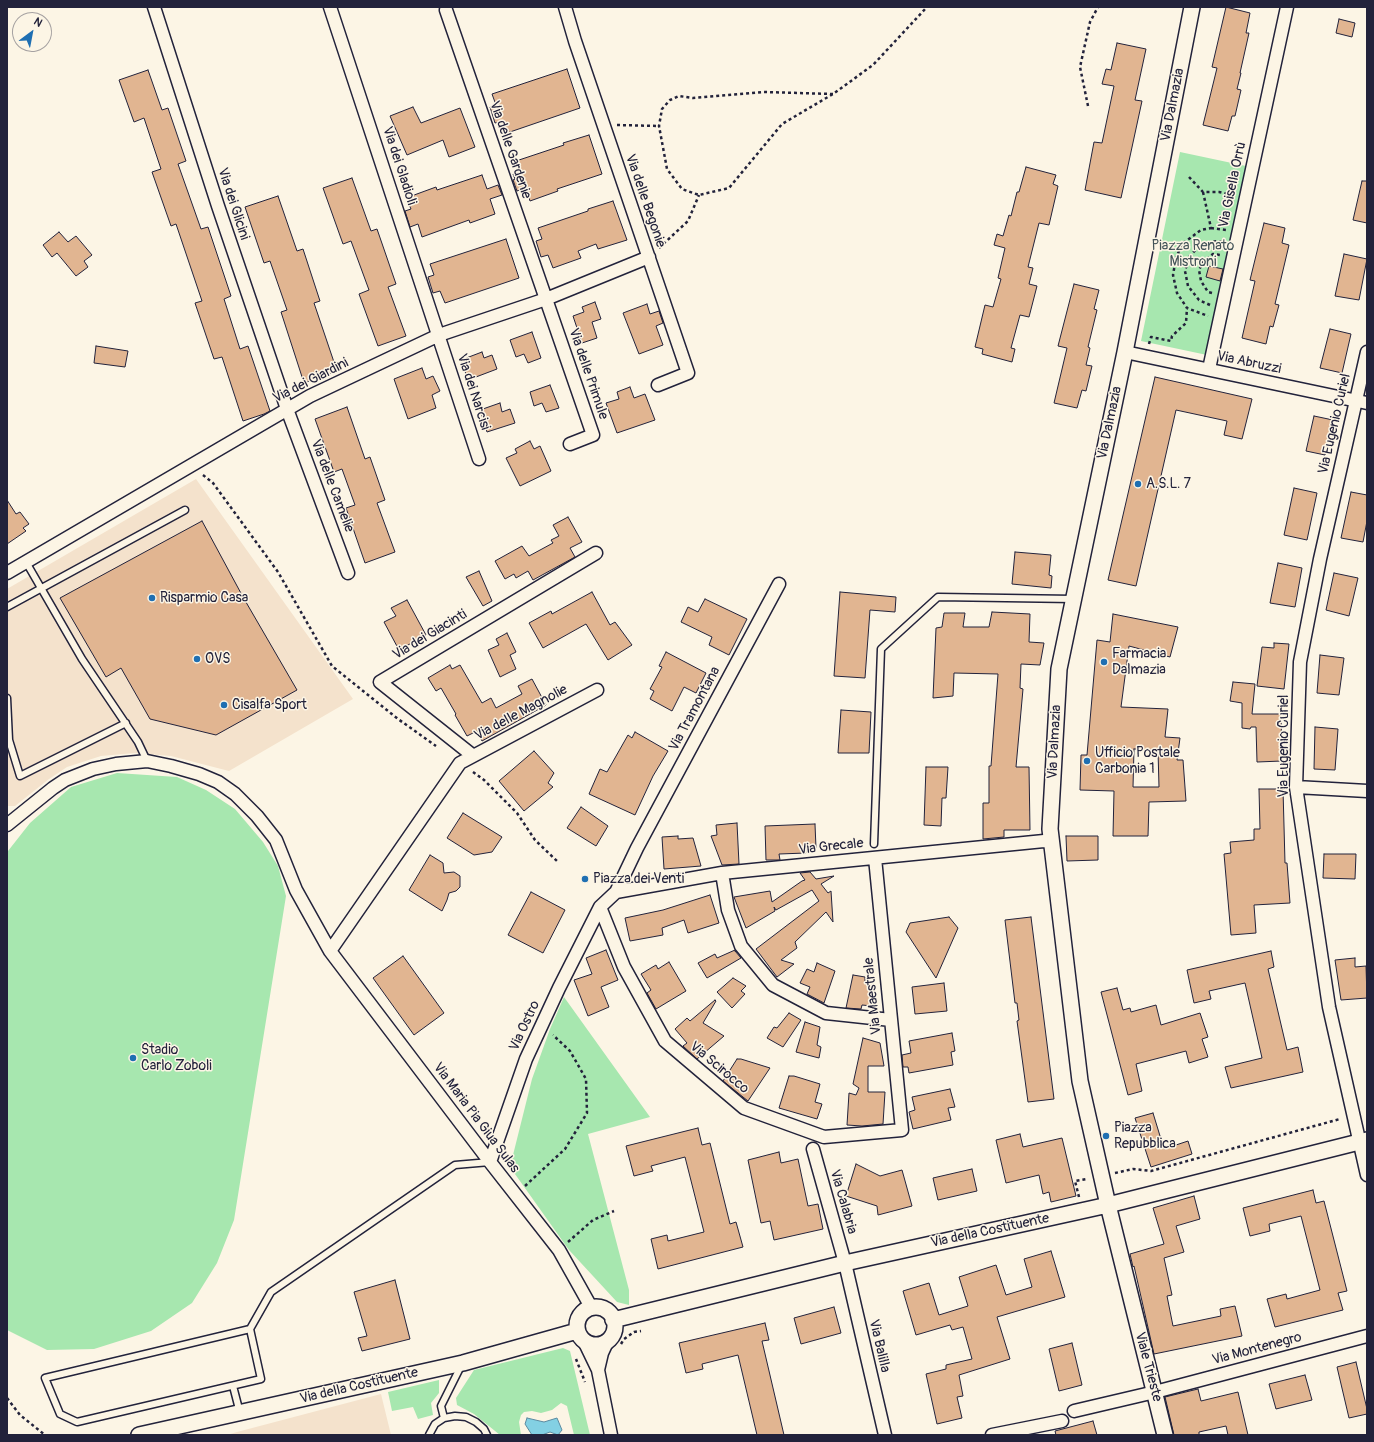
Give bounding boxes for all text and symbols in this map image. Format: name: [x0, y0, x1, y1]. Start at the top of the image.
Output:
north arrow: [12, 12, 52, 52]
text: N: [31, 15, 45, 30]
street label: Via Dalmazia: [1158, 67, 1188, 143]
street label: Via delle Gardenie: [485, 99, 535, 201]
street label: Via dei Gladioli: [378, 125, 420, 207]
street label: Via Gisella Orrù: [1216, 140, 1250, 230]
street label: Via delle Begonie: [621, 152, 669, 250]
street label: Via dei Glicini: [213, 166, 253, 242]
park label: Piazza Renato Mistroni: [1152, 238, 1234, 270]
street label: Via delle Primule: [565, 326, 611, 422]
street label: Via Abruzzi: [1215, 348, 1283, 378]
street label: Via dei Narcisi: [453, 352, 493, 432]
street label: Via dei Giardini: [270, 355, 352, 407]
street label: Via Eugenio Curiel: [1315, 372, 1355, 476]
street label: Via Dalmazia: [1094, 385, 1126, 461]
street label: Via delle Camelie: [307, 437, 357, 535]
place label: A.S.L. 7: [1146, 476, 1191, 492]
marker: A.S.L. 7: [1133, 479, 1143, 489]
place label: Risparmio Casa: [160, 590, 248, 606]
marker: Risparmio Casa: [147, 593, 157, 603]
street label: Via dei Giacinti: [390, 606, 470, 664]
place label: Farmacia Dalmazia: [1112, 646, 1166, 678]
place label: OVS: [205, 651, 230, 667]
marker: OVS: [192, 654, 202, 664]
marker: Farmacia Dalmazia: [1099, 657, 1109, 667]
street label: Via Tramontana: [666, 664, 724, 754]
street label: Via delle Magnolie: [472, 681, 570, 745]
street label: Via Eugenio Curiel: [1276, 695, 1292, 797]
place label: Cisalfa Sport: [232, 697, 307, 713]
marker: Cisalfa Sport: [219, 700, 229, 710]
street label: Via Dalmazia: [1045, 704, 1065, 780]
place label: Ufficio Postale Carbonia 1: [1095, 745, 1180, 778]
marker: Ufficio Postale Carbonia 1: [1082, 756, 1092, 766]
street label: Via Grecale: [798, 835, 864, 859]
place label: Piazza dei Venti: [593, 871, 684, 887]
marker: Piazza dei Venti: [580, 874, 590, 884]
street label: Via Maestrale: [861, 957, 885, 1035]
street label: Via Ostro: [506, 998, 544, 1054]
street label: Via Scirocco: [686, 1038, 752, 1098]
place label: Stadio Carlo Zoboli: [141, 1042, 212, 1074]
marker: Stadio Carlo Zoboli: [128, 1053, 138, 1063]
street label: Via Maria Pia Giua Sulas: [429, 1060, 523, 1176]
place label: Piazza Repubblica: [1114, 1120, 1176, 1152]
marker: Piazza Repubblica: [1101, 1131, 1111, 1141]
street label: Via Calabria: [826, 1168, 860, 1236]
street label: Via della Costituente: [929, 1210, 1051, 1252]
street label: Via Balilla: [865, 1318, 893, 1374]
street label: Via Montenegro: [1210, 1329, 1304, 1369]
street label: Viale Trieste: [1131, 1330, 1165, 1404]
street label: Via della Costituente: [298, 1364, 420, 1408]

